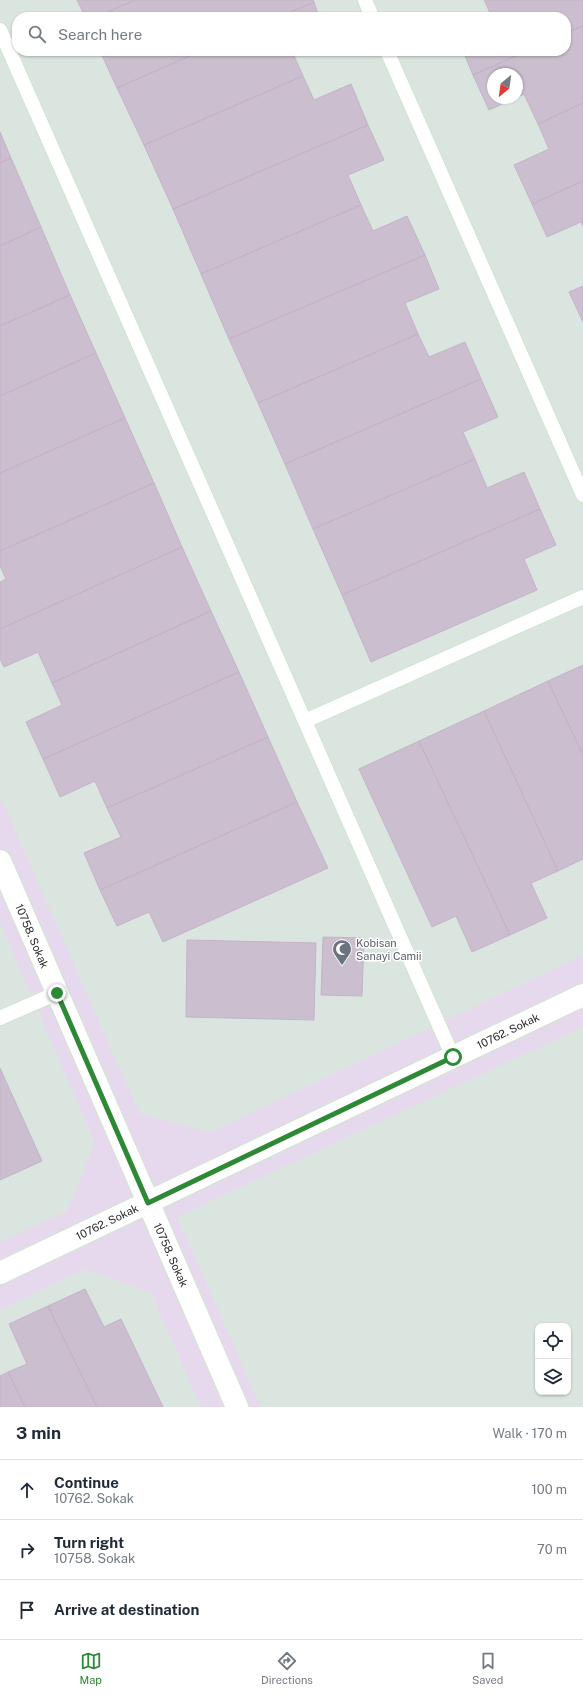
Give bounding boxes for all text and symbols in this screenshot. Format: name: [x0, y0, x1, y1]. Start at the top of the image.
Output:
search box: [12, 12, 571, 56]
icon: search: [26, 23, 48, 45]
text: Search here: [58, 26, 142, 43]
north arrow: [487, 68, 523, 104]
street label: 10758. Sokak: [13, 902, 51, 970]
place label: Kobisan Sanayi Camii: [356, 937, 422, 962]
mosque icon: Kobisan Sanayi Camii: [331, 938, 353, 966]
route end: [48, 984, 66, 1002]
street label: 10762. Sokak: [475, 1011, 541, 1051]
route start: [444, 1048, 462, 1066]
street label: 10762. Sokak: [74, 1202, 140, 1242]
street label: 10758. Sokak: [152, 1221, 190, 1289]
map controls: [535, 1323, 571, 1395]
button: locate: [535, 1323, 571, 1359]
button: layers: [535, 1359, 571, 1395]
text: 3 min: [16, 1423, 61, 1443]
text: Walk · 170 m: [492, 1426, 567, 1441]
text: Continue: [54, 1474, 119, 1491]
icon: ahead: [16, 1479, 38, 1501]
text: 100 m: [531, 1482, 567, 1497]
text: 10762. Sokak: [54, 1491, 134, 1506]
text: Turn right: [54, 1534, 124, 1551]
icon: right: [16, 1539, 38, 1561]
text: 70 m: [537, 1542, 567, 1557]
text: 10758. Sokak: [54, 1551, 135, 1566]
icon: arrive: [16, 1599, 38, 1621]
text: Arrive at destination: [54, 1601, 199, 1618]
tab: Map: [80, 1650, 102, 1686]
tab: Directions: [261, 1650, 313, 1686]
tab: Saved: [472, 1650, 503, 1686]

